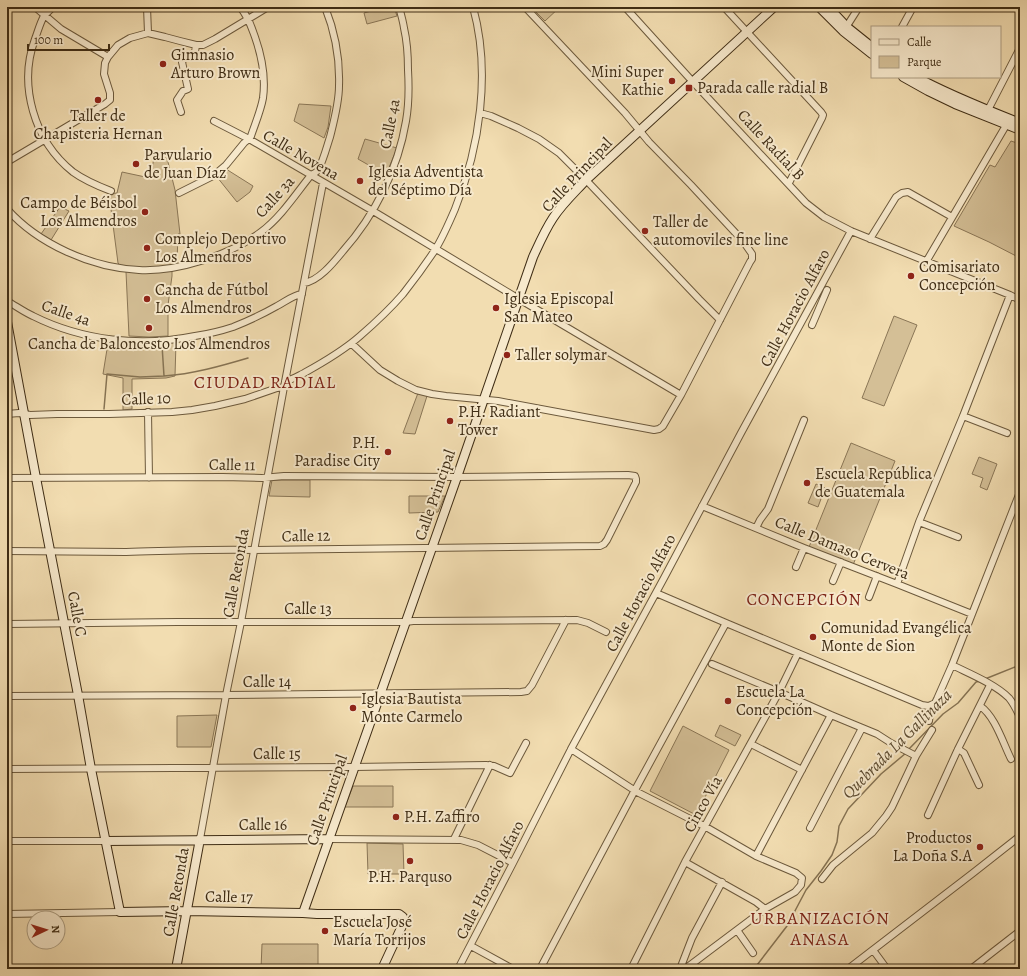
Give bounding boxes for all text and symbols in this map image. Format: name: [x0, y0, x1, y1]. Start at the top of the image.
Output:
scale bar: [28, 26, 109, 52]
legend: [871, 26, 1001, 78]
text: 100 m: [34, 32, 63, 48]
text: Calle: [907, 34, 931, 50]
place label: Gimnasio Arturo Brown: [170, 44, 261, 84]
text: Parque: [907, 54, 942, 70]
marker: Gimnasio Arturo Brown: [158, 59, 168, 69]
place label: Mini Super Kathie: [591, 61, 664, 101]
marker: Mini Super Kathie: [667, 76, 677, 86]
place label: Parada calle radial B: [697, 77, 828, 99]
marker: Parada calle radial B: [684, 83, 694, 93]
marker: Taller de Chapisteria Hernan: [93, 95, 103, 105]
street label: Calle 4a: [374, 97, 406, 151]
place label: Taller de Chapisteria Hernan: [33, 105, 163, 145]
street label: Calle Radial B: [732, 105, 810, 185]
street label: Calle Novena: [259, 124, 344, 186]
street label: Calle Principal: [537, 133, 617, 217]
place label: Parvulario de Juan Díaz: [144, 144, 226, 184]
marker: Parvulario de Juan Díaz: [131, 159, 141, 169]
place label: Iglesia Adventista del Séptimo Día: [368, 161, 484, 201]
street label: Calle 3a: [250, 171, 300, 223]
marker: Iglesia Adventista del Séptimo Día: [355, 176, 365, 186]
place label: Campo de Béisbol Los Almendros: [20, 192, 137, 232]
marker: Campo de Béisbol Los Almendros: [140, 207, 150, 217]
place label: Taller de automoviles fine line: [653, 211, 789, 251]
marker: Taller de automoviles fine line: [640, 226, 650, 236]
place label: Complejo Deportivo Los Almendros: [155, 228, 286, 268]
marker: Complejo Deportivo Los Almendros: [142, 243, 152, 253]
street label: Calle Horacio Alfaro: [755, 245, 835, 371]
place label: Comisariato Concepción: [919, 256, 1000, 296]
marker: Comisariato Concepción: [906, 271, 916, 281]
place label: Cancha de Fútbol Los Almendros: [155, 279, 268, 319]
place label: Iglesia Episcopal San Mateo: [504, 288, 613, 328]
street label: Calle 4a: [39, 294, 94, 332]
marker: Cancha de Fútbol Los Almendros: [142, 294, 152, 304]
marker: Iglesia Episcopal San Mateo: [491, 303, 501, 313]
marker: Cancha de Baloncesto Los Almendros: [144, 323, 154, 333]
place label: Cancha de Baloncesto Los Almendros: [28, 333, 270, 355]
place label: Taller solymar: [515, 344, 607, 366]
marker: Taller solymar: [502, 350, 512, 360]
district label: CIUDAD RADIAL: [194, 370, 336, 394]
street label: Calle 10: [121, 387, 171, 411]
place label: P.H. Radiant Tower: [458, 401, 540, 441]
marker: P.H. Radiant Tower: [445, 416, 455, 426]
place label: P.H. Paradise City: [294, 432, 381, 472]
marker: P.H. Paradise City: [383, 447, 393, 457]
street label: Calle Principal: [409, 447, 461, 543]
street label: Calle 11: [209, 454, 256, 476]
place label: Escuela República de Guatemala: [815, 463, 933, 503]
marker: Escuela República de Guatemala: [802, 478, 812, 488]
street label: Calle Damaso Cervera: [771, 511, 913, 585]
street label: Calle 12: [281, 525, 331, 547]
street label: Calle Retonda: [217, 526, 255, 619]
street label: Calle Horacio Alfaro: [601, 530, 681, 656]
district label: CONCEPCIÓN: [746, 588, 862, 611]
street label: Calle C: [62, 590, 92, 638]
street label: Calle 13: [284, 598, 332, 620]
place label: Comunidad Evangélica Monte de Sion: [821, 617, 972, 657]
marker: Comunidad Evangélica Monte de Sion: [808, 632, 818, 642]
street label: Calle 14: [243, 671, 291, 693]
place label: Escuela La Concepción: [736, 681, 813, 721]
water label: Quebrada La Gallinaza: [837, 684, 957, 804]
place label: Iglesia Bautista Monte Carmelo: [361, 688, 463, 728]
marker: Escuela La Concepción: [723, 696, 733, 706]
marker: Iglesia Bautista Monte Carmelo: [348, 703, 358, 713]
street label: Calle 15: [253, 743, 301, 765]
street label: Calle Principal: [301, 752, 353, 848]
street label: Cinco Vía: [678, 771, 728, 836]
place label: P.H. Zaffiro: [404, 806, 480, 828]
marker: P.H. Zaffiro: [391, 812, 401, 822]
street label: Calle 16: [239, 814, 287, 836]
street label: Calle Horacio Alfaro: [451, 817, 529, 943]
place label: Productos La Doña S.A: [893, 827, 973, 867]
marker: Productos La Doña S.A: [975, 842, 985, 852]
street label: Calle Retonda: [157, 845, 195, 938]
marker: P.H. Parquso: [405, 856, 415, 866]
place label: P.H. Parquso: [368, 866, 452, 888]
street label: Calle 17: [205, 886, 253, 908]
district label: URBANIZACIÓN ANASA: [750, 906, 890, 951]
north arrow: [26, 910, 66, 950]
place label: Escuela José María Torrijos: [333, 911, 426, 951]
text: N: [48, 925, 63, 934]
marker: Escuela José María Torrijos: [320, 926, 330, 936]

